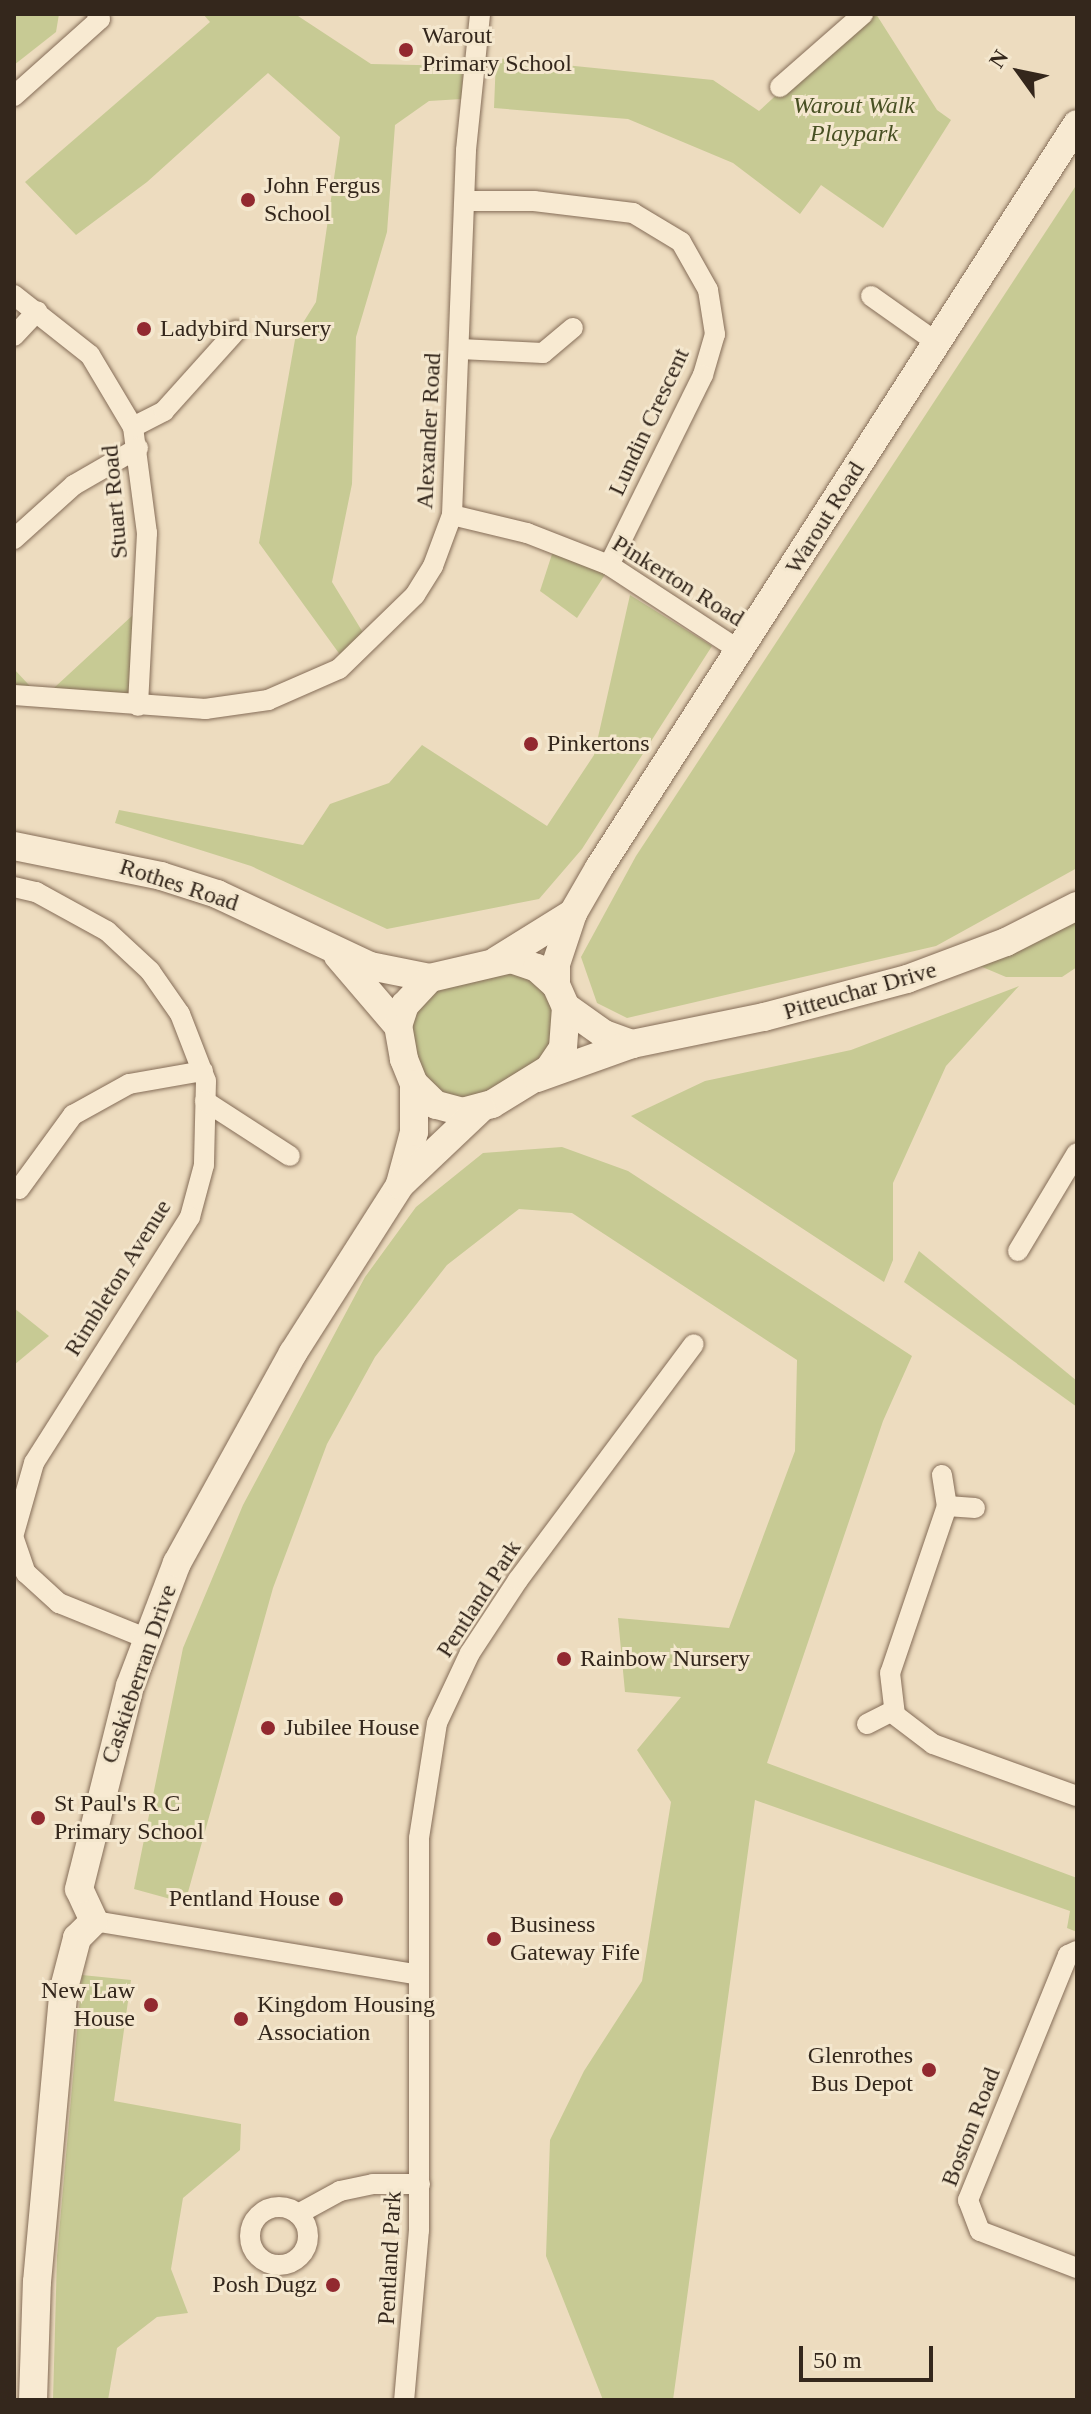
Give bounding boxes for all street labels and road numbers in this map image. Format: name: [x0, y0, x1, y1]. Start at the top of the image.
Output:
street label: Lundin Crescent: [602, 344, 696, 500]
street label: Alexander Road: [411, 352, 447, 510]
street label: Stuart Road: [96, 444, 134, 560]
street label: Warout Road: [779, 457, 871, 579]
street label: Pinkerton Road: [607, 529, 749, 633]
street label: Rothes Road: [116, 852, 242, 918]
street label: Pitteuchar Drive: [780, 955, 940, 1027]
street label: Rimbleton Avenue: [58, 1194, 178, 1362]
street label: Pentland Park: [430, 1535, 528, 1663]
street label: Caskieberran Drive: [95, 1581, 183, 1767]
street label: Boston Road: [935, 2064, 1007, 2190]
street label: Pentland Park: [372, 2190, 408, 2326]

